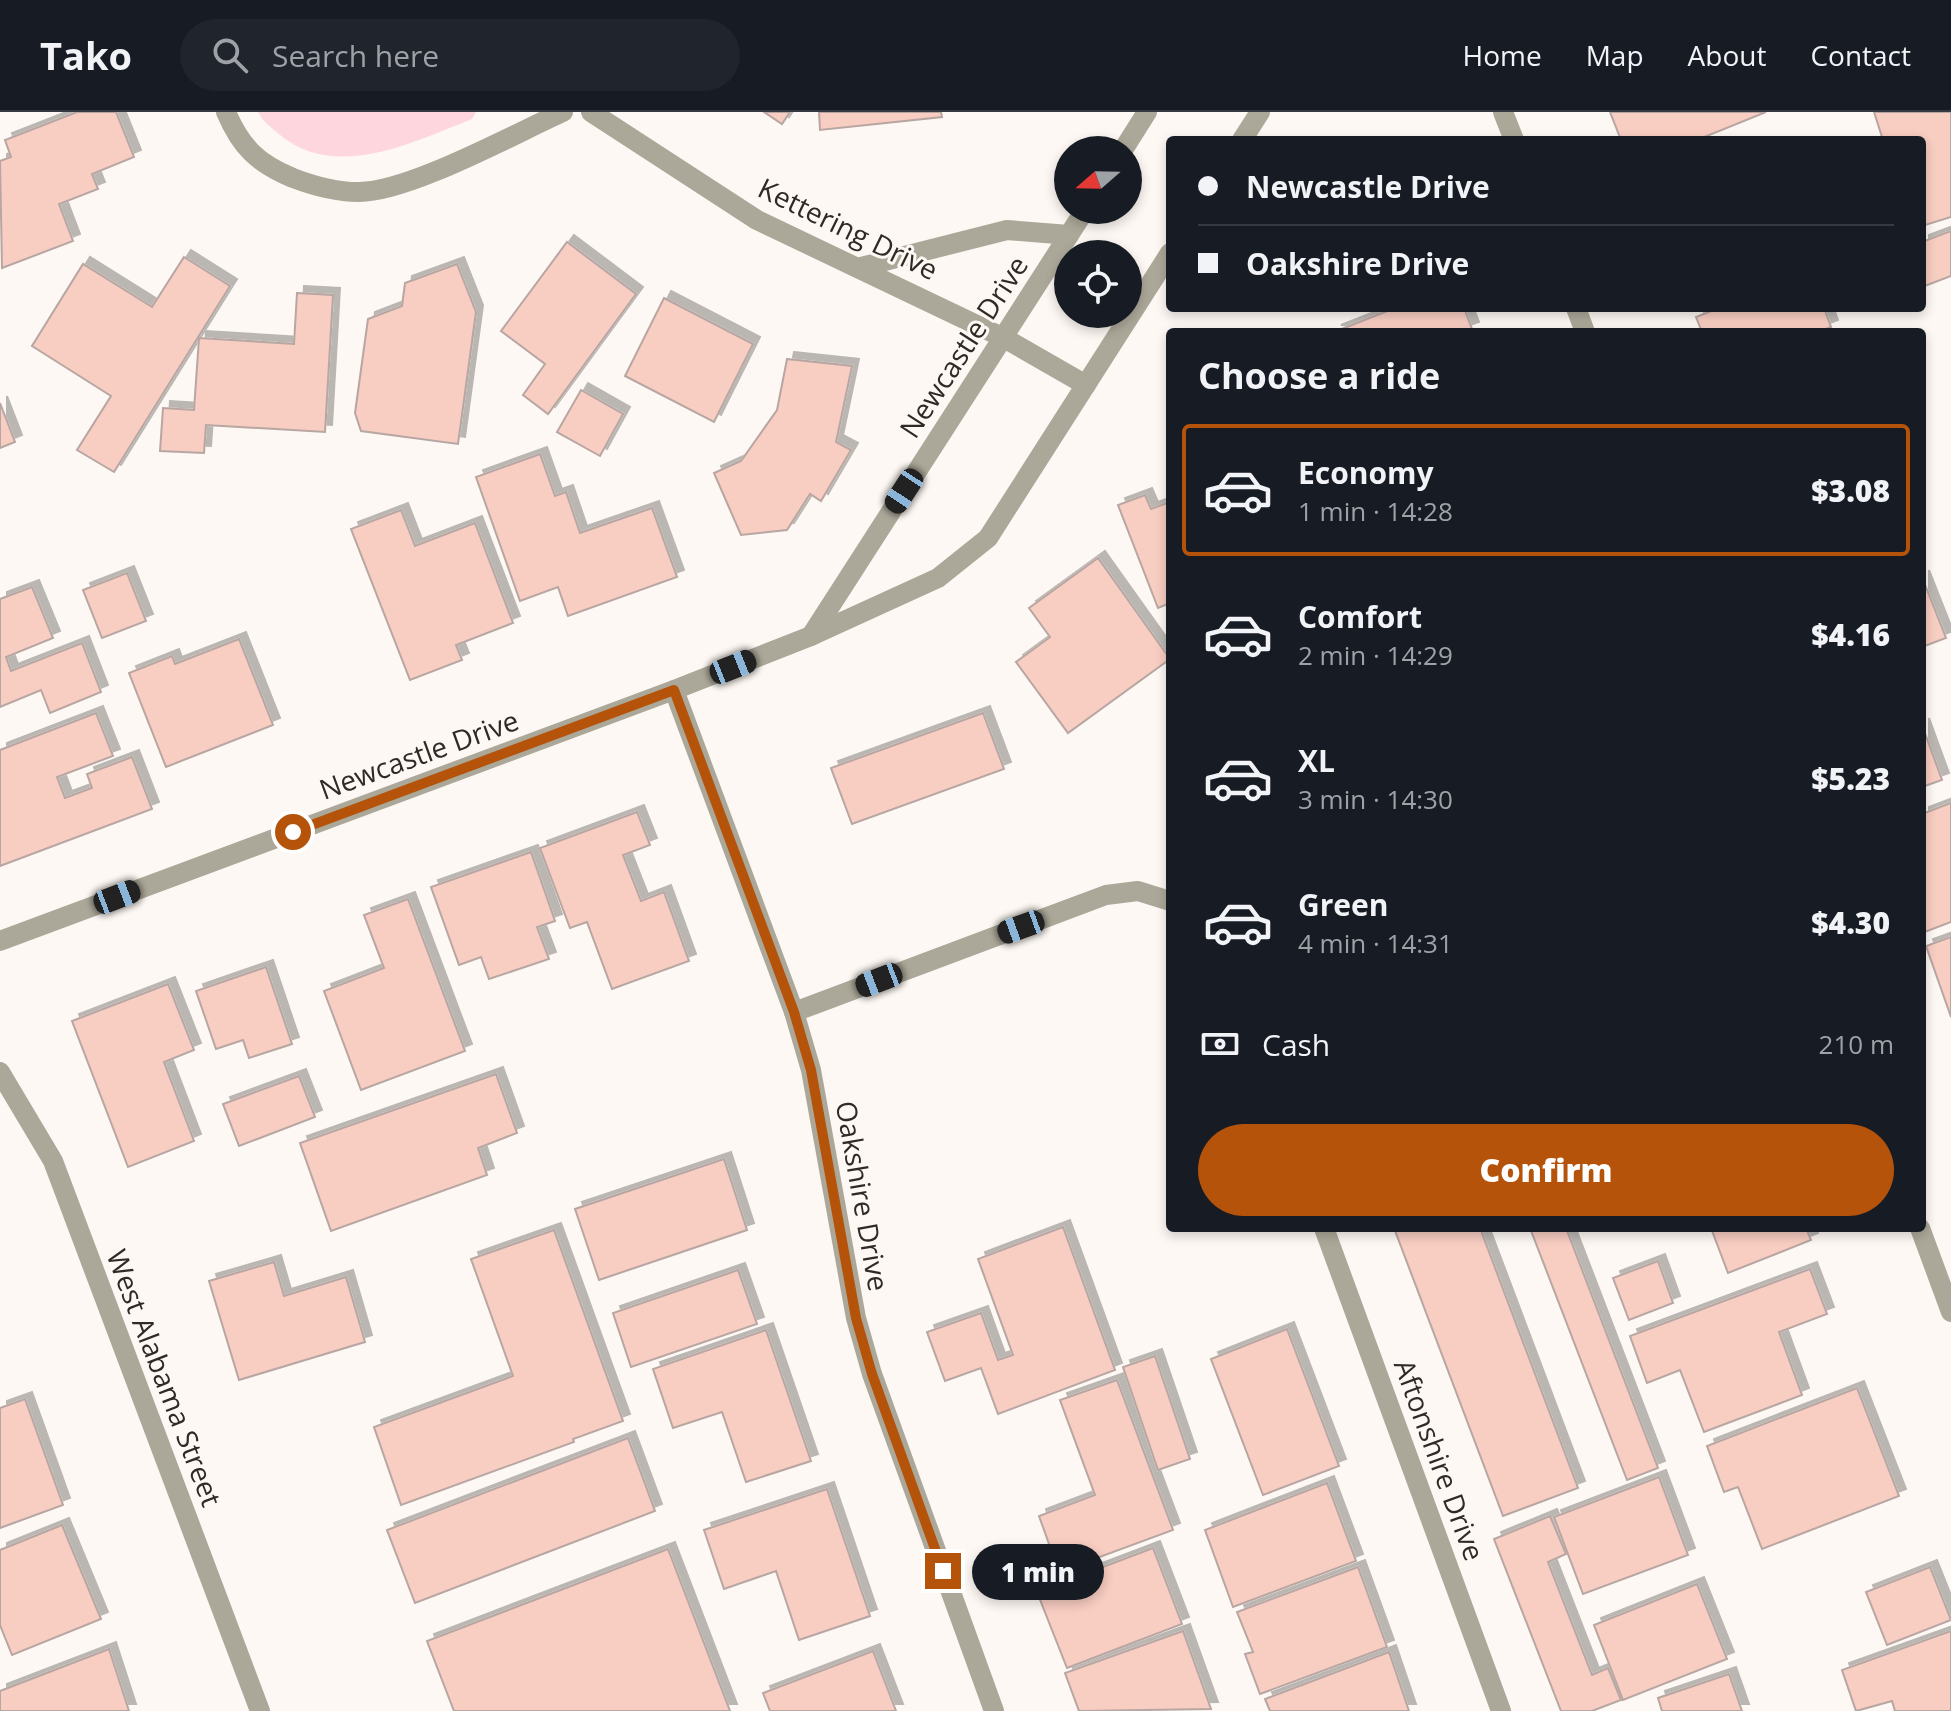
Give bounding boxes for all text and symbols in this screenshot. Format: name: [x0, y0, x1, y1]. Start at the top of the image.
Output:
search box: [180, 19, 740, 91]
text: Tako: [40, 29, 132, 81]
icon: search: [208, 33, 252, 77]
text: Search here: [272, 35, 439, 76]
text: Home: [1463, 36, 1542, 74]
text: Map: [1586, 36, 1644, 74]
text: About: [1688, 36, 1766, 74]
text: Contact: [1810, 36, 1911, 74]
north arrow: [1054, 136, 1142, 224]
map controls: [1054, 136, 1142, 328]
text: Newcastle Drive: [1246, 166, 1490, 207]
street label: Kettering Drive: [752, 168, 945, 288]
button: locate: [1054, 240, 1142, 328]
text: Oakshire Drive: [1246, 243, 1469, 284]
street label: Newcastle Drive: [890, 248, 1036, 445]
text: Choose a ride: [1198, 351, 1440, 400]
text: Economy: [1298, 452, 1434, 493]
icon: car: [1202, 454, 1274, 526]
car: [881, 464, 927, 518]
text: $3.08: [1811, 470, 1890, 511]
text: 1 min · 14:28: [1298, 493, 1453, 529]
text: Comfort: [1298, 596, 1422, 637]
icon: car: [1202, 598, 1274, 670]
text: $4.16: [1811, 614, 1890, 655]
text: 2 min · 14:29: [1298, 637, 1453, 673]
car: [706, 647, 760, 687]
street label: Newcastle Drive: [314, 700, 524, 808]
text: XL: [1298, 740, 1335, 781]
icon: car: [1202, 742, 1274, 814]
text: $5.23: [1811, 758, 1890, 799]
text: 3 min · 14:30: [1298, 781, 1453, 817]
route start: [275, 814, 311, 850]
car: [90, 877, 144, 917]
text: Green: [1298, 884, 1389, 925]
icon: car: [1202, 886, 1274, 958]
text: $4.30: [1811, 902, 1890, 943]
car: [994, 908, 1048, 946]
text: 4 min · 14:31: [1298, 925, 1453, 961]
car: [852, 960, 906, 1000]
icon: cash: [1198, 1022, 1242, 1066]
text: Cash: [1262, 1024, 1330, 1065]
text: 210 m: [1819, 1026, 1894, 1062]
street label: Oakshire Drive: [828, 1098, 898, 1294]
button: Confirm: [1198, 1124, 1894, 1216]
street label: West Alabama Street: [98, 1244, 231, 1512]
street label: Aftonshire Drive: [1386, 1354, 1494, 1566]
callout: 1 min: [971, 1543, 1103, 1599]
route end: [925, 1553, 961, 1589]
text: 1 min: [1001, 1554, 1075, 1590]

